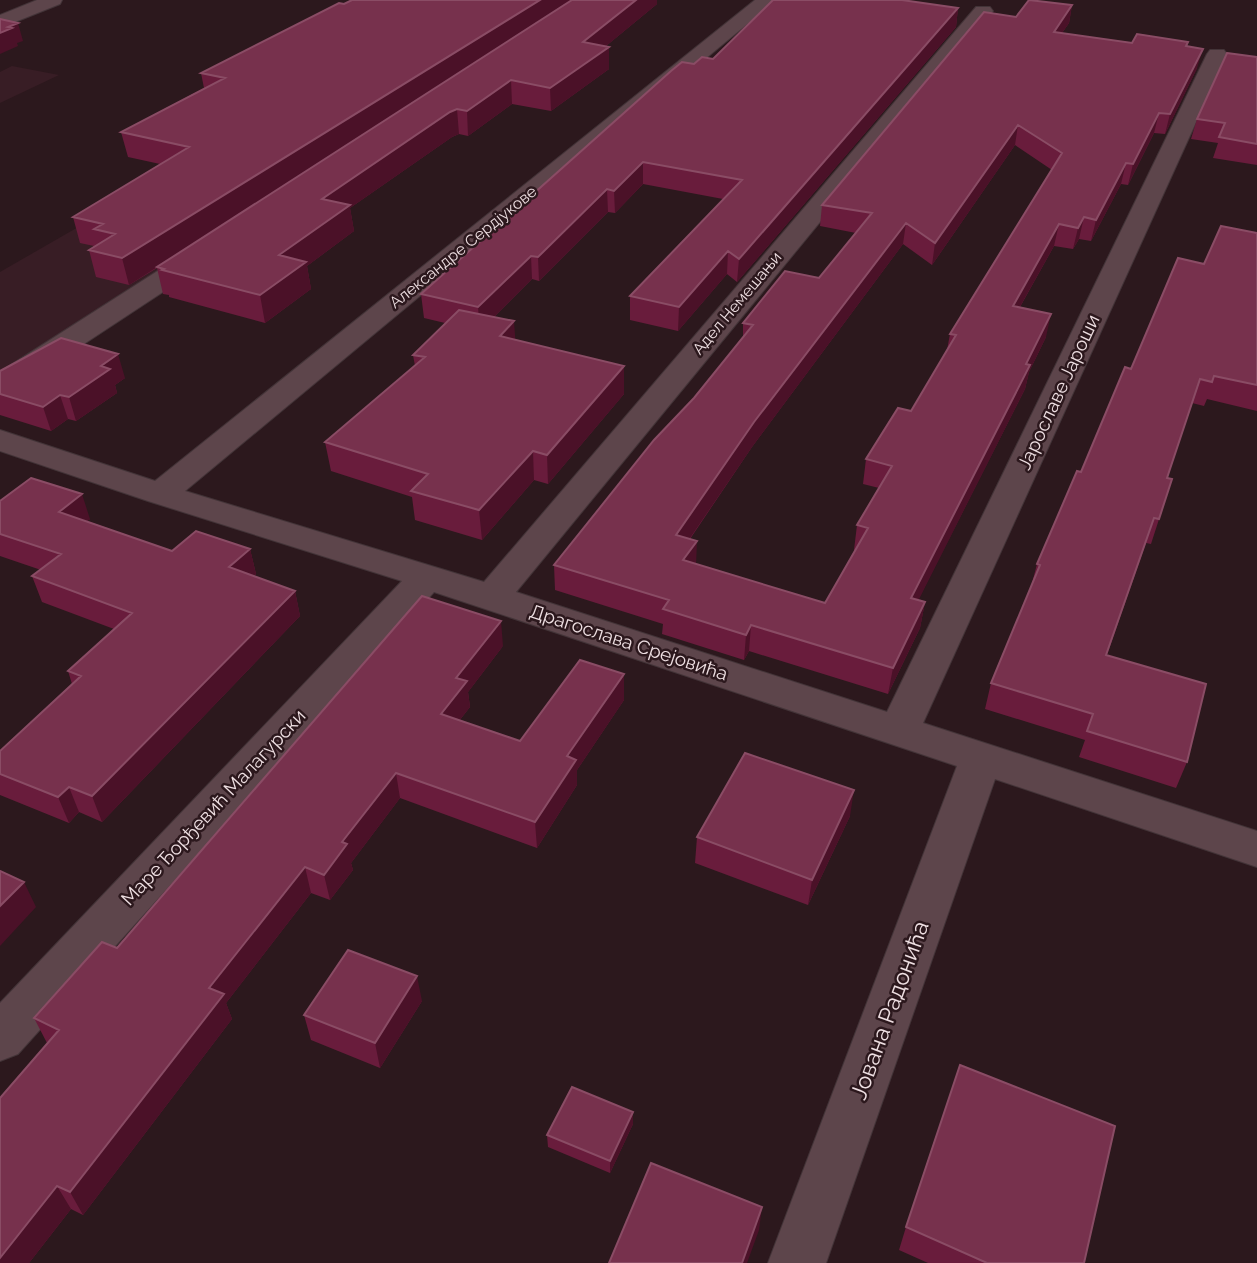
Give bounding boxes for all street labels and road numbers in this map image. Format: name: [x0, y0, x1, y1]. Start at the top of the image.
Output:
street label: Александре Сердјукове: [386, 182, 540, 312]
street label: Адел Немешањи: [688, 248, 786, 358]
street label: Јарославе Јароши: [1012, 311, 1104, 473]
street label: Драгослава Срејовића: [527, 600, 731, 684]
street label: Маре Ђорђевић Малагурски: [116, 705, 310, 909]
street label: Јована Радонића: [844, 917, 934, 1103]

